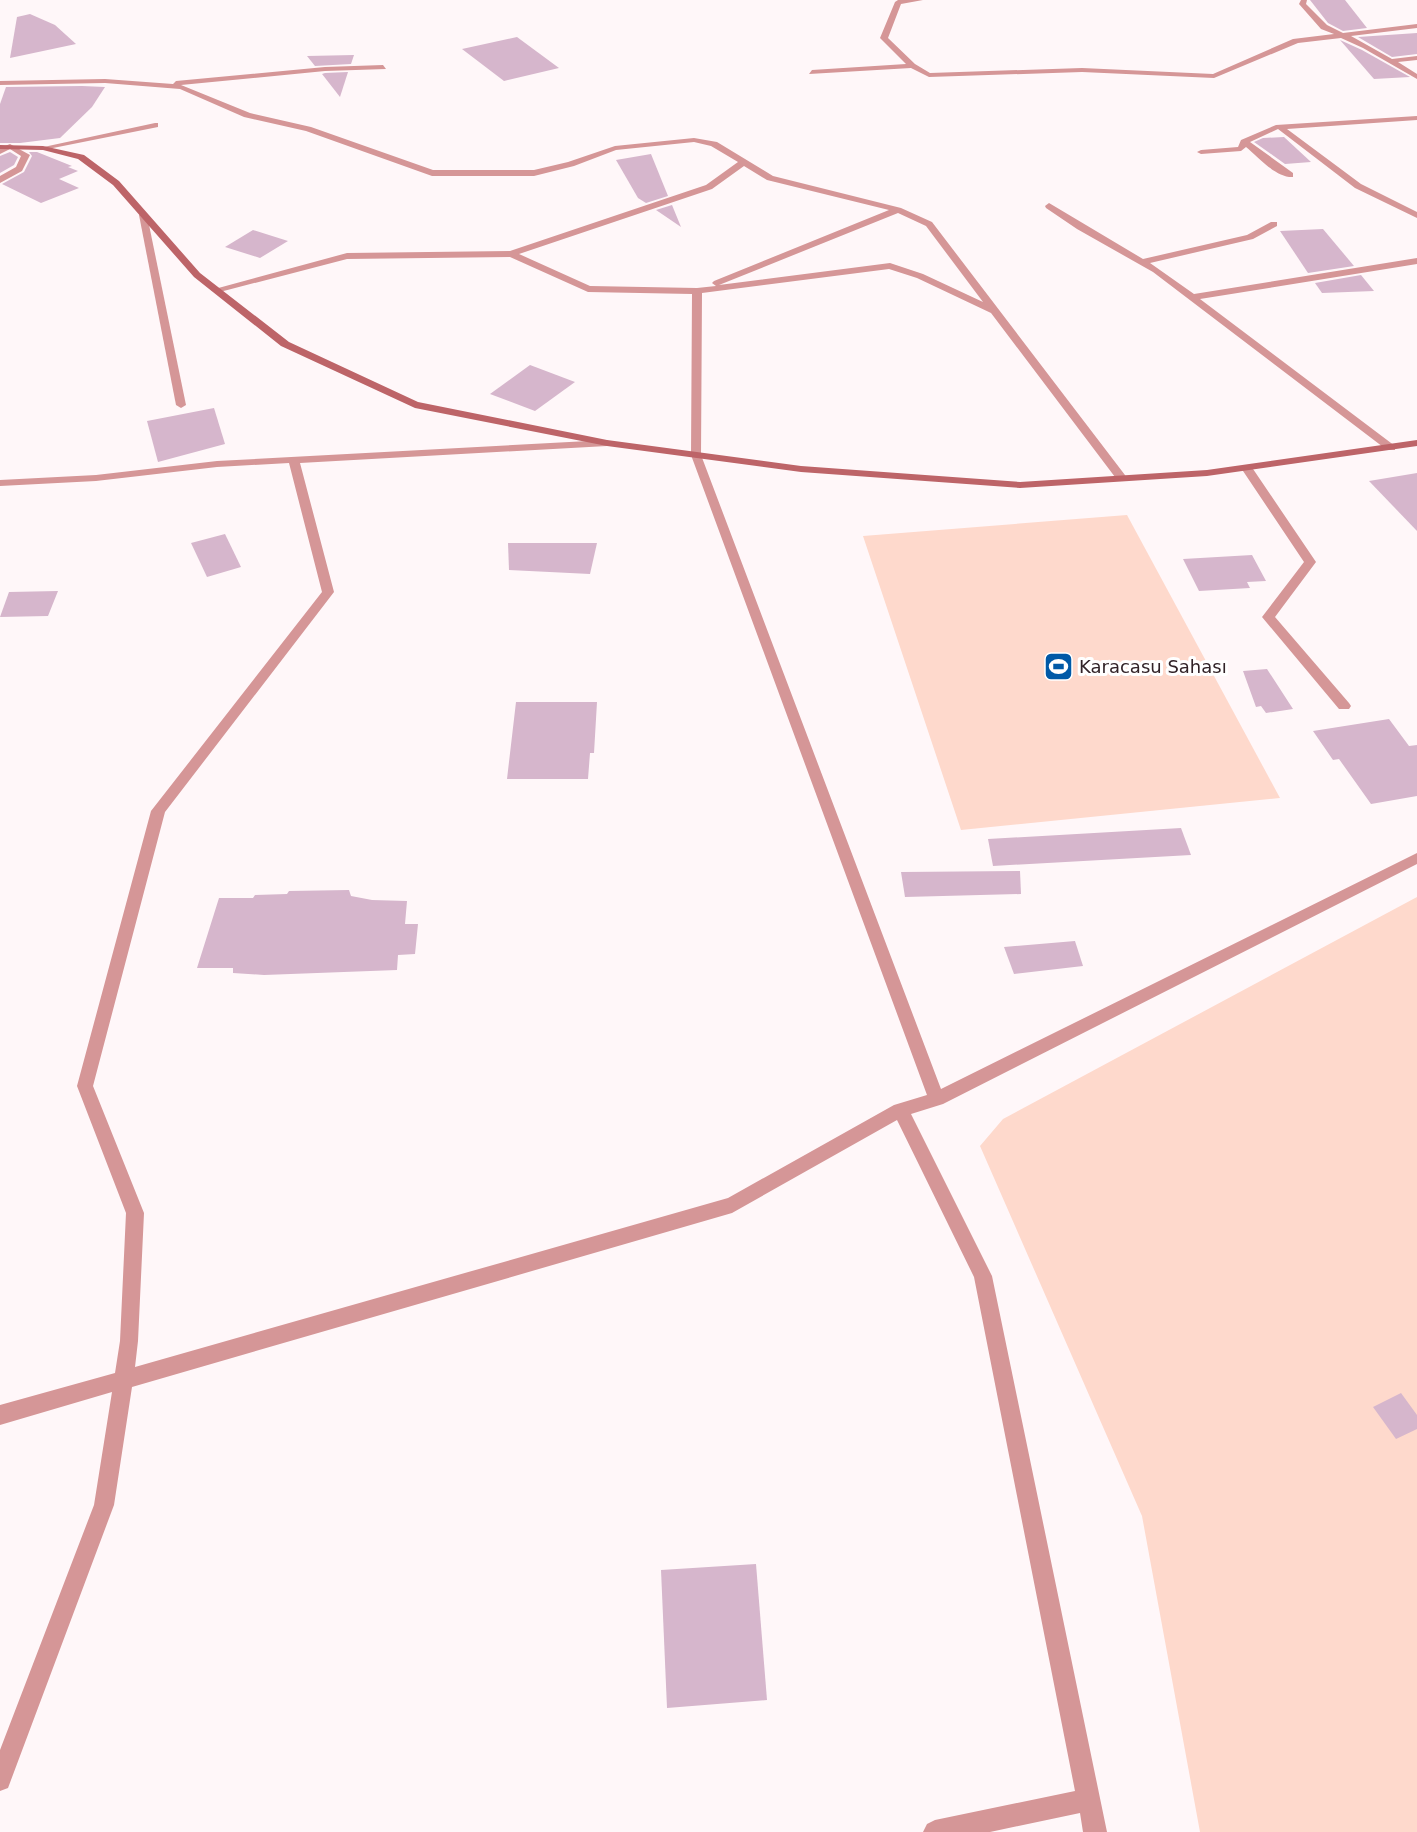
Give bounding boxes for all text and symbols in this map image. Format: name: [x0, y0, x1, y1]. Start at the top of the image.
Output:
sports icon: Karacasu Sahası: [1042, 651, 1074, 683]
place label: Karacasu Sahası: [1079, 656, 1227, 677]

